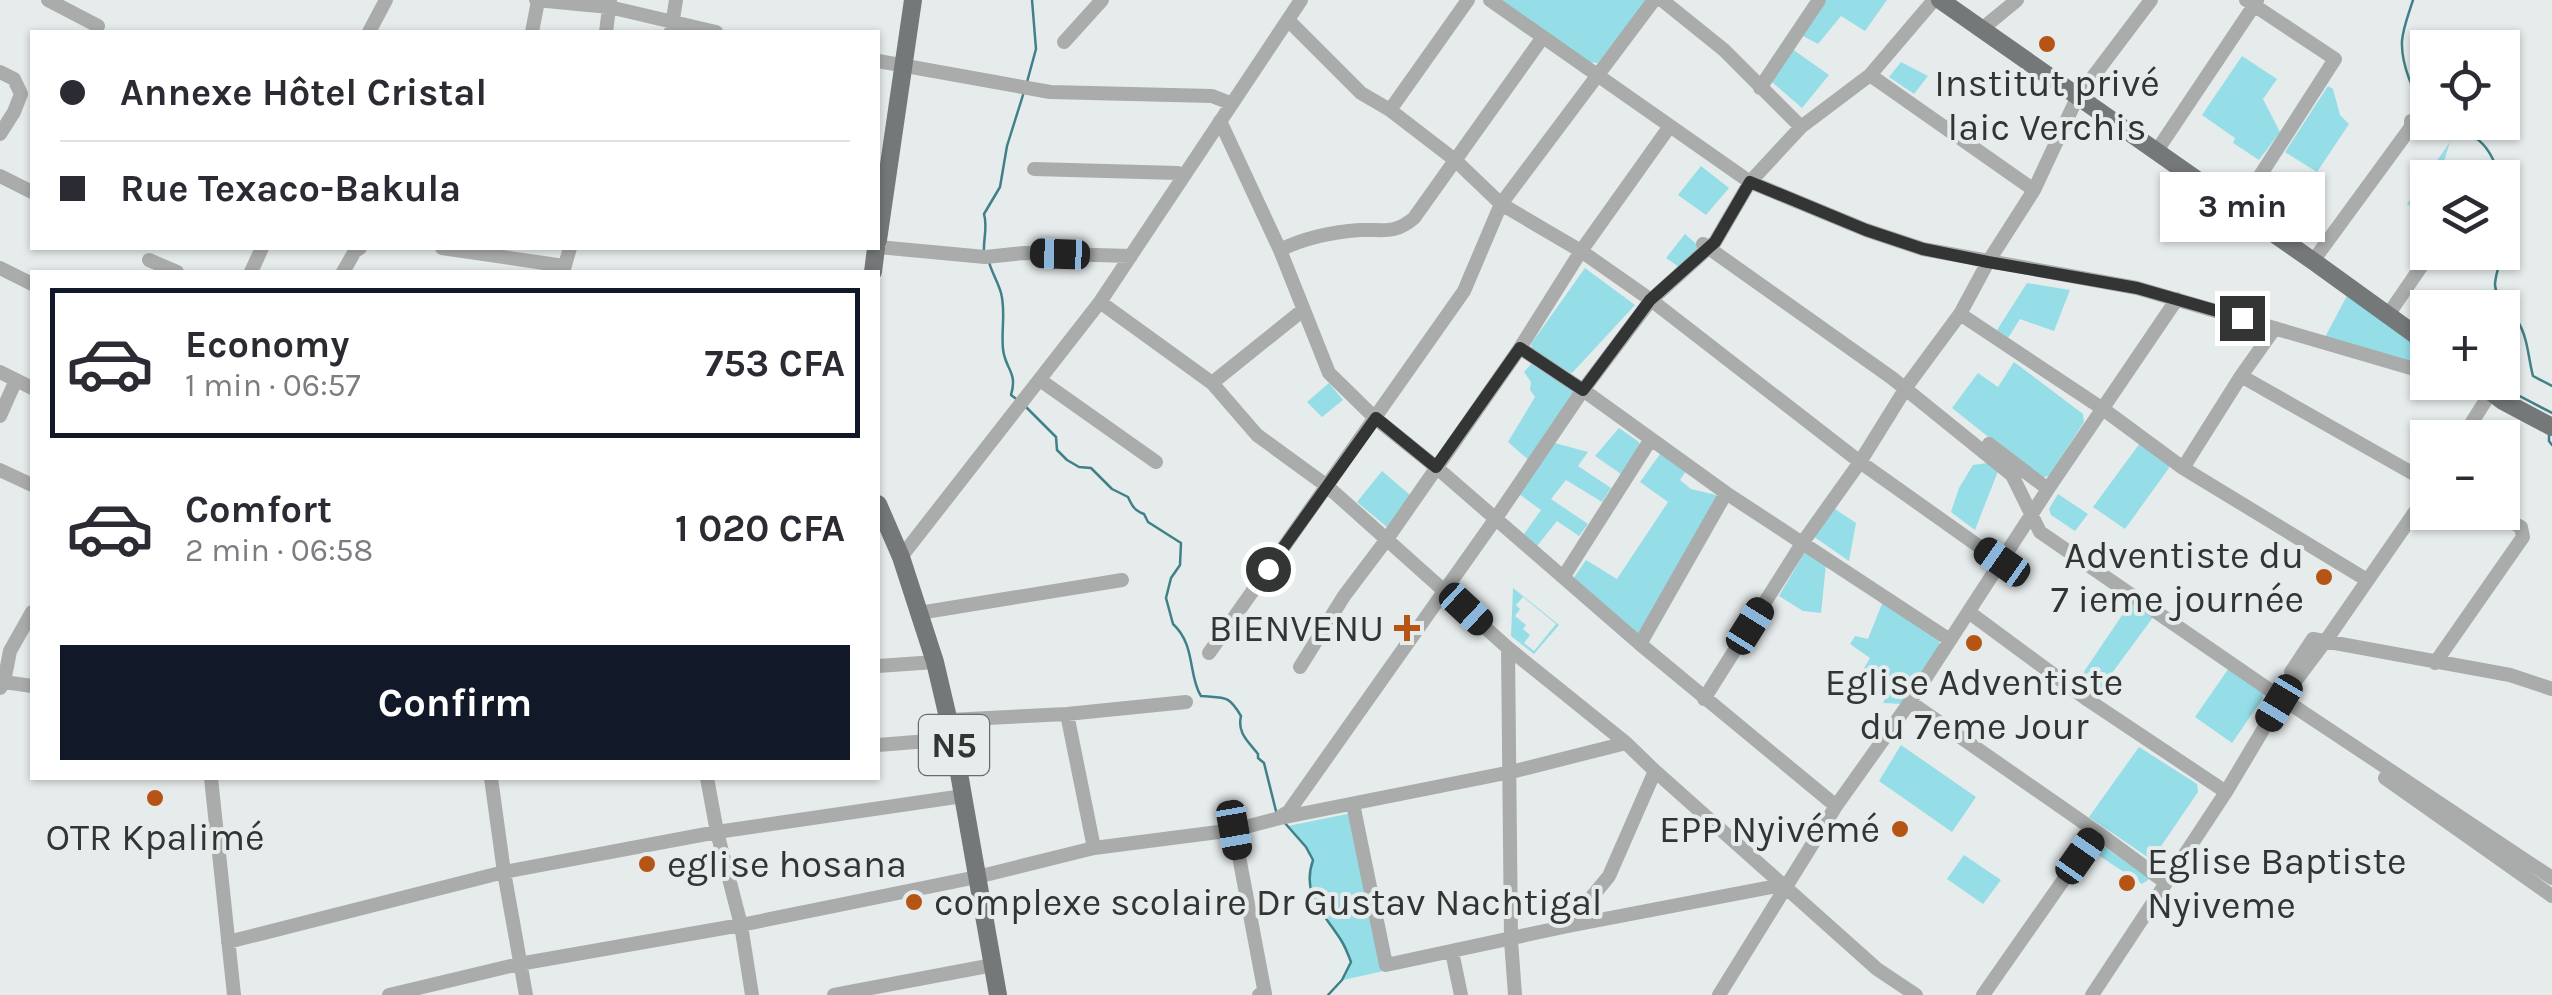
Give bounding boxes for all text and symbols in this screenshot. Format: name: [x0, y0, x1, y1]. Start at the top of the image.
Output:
map controls: [2410, 30, 2520, 530]
button: locate: [2410, 30, 2520, 140]
marker: Institut privé laic Verchis: [2036, 33, 2058, 55]
place label: Institut privé laic Verchis: [1934, 61, 2160, 150]
text: Annexe Hôtel Cristal: [120, 70, 487, 115]
button: layers: [2410, 160, 2520, 270]
text: Rue Texaco-Bakula: [120, 166, 461, 211]
callout: 3 min: [2160, 173, 2324, 243]
text: 3 min: [2198, 188, 2287, 225]
car: [1029, 238, 1091, 270]
button: +: [2410, 290, 2520, 400]
route end: [2220, 296, 2265, 341]
icon: car: [65, 318, 155, 408]
text: Economy: [185, 322, 349, 367]
text: 753 CFA: [705, 341, 845, 386]
text: 1 min · 06:57: [185, 367, 361, 404]
button: −: [2410, 420, 2520, 530]
icon: car: [65, 483, 155, 573]
text: Comfort: [185, 487, 332, 532]
text: 1 020 CFA: [675, 506, 845, 551]
text: 2 min · 06:58: [185, 532, 373, 569]
car: [1969, 533, 2035, 591]
place label: Adventiste du 7 ieme journée: [2051, 533, 2304, 622]
route start: [1246, 547, 1291, 592]
marker: Adventiste du 7 ieme journée: [2313, 566, 2335, 588]
car: [1434, 578, 1498, 640]
car: [1721, 593, 1779, 659]
place label: BIENVENU: [1209, 606, 1384, 651]
marker: BIENVENU: [1394, 615, 1420, 641]
marker: Eglise Adventiste du 7eme Jour: [1963, 632, 1985, 654]
button: Confirm: [60, 645, 850, 760]
place label: Eglise Adventiste du 7eme Jour: [1825, 660, 2123, 749]
car: [2251, 670, 2307, 736]
road number: N5: [919, 715, 989, 775]
marker: OTR Kpalimé: [144, 787, 166, 809]
car: [1214, 798, 1254, 862]
place label: EPP Nyivémé: [1659, 807, 1880, 852]
place label: OTR Kpalimé: [45, 815, 265, 860]
marker: EPP Nyivémé: [1889, 818, 1911, 840]
car: [2051, 823, 2109, 889]
place label: Eglise Baptiste Nyiveme: [2147, 839, 2406, 928]
place label: eglise hosana: [667, 842, 907, 887]
marker: eglise hosana: [636, 853, 658, 875]
marker: Eglise Baptiste Nyiveme: [2116, 872, 2138, 894]
place label: complexe scolaire Dr Gustav Nachtigal: [934, 880, 1602, 925]
marker: complexe scolaire Dr Gustav Nachtigal: [903, 891, 925, 913]

